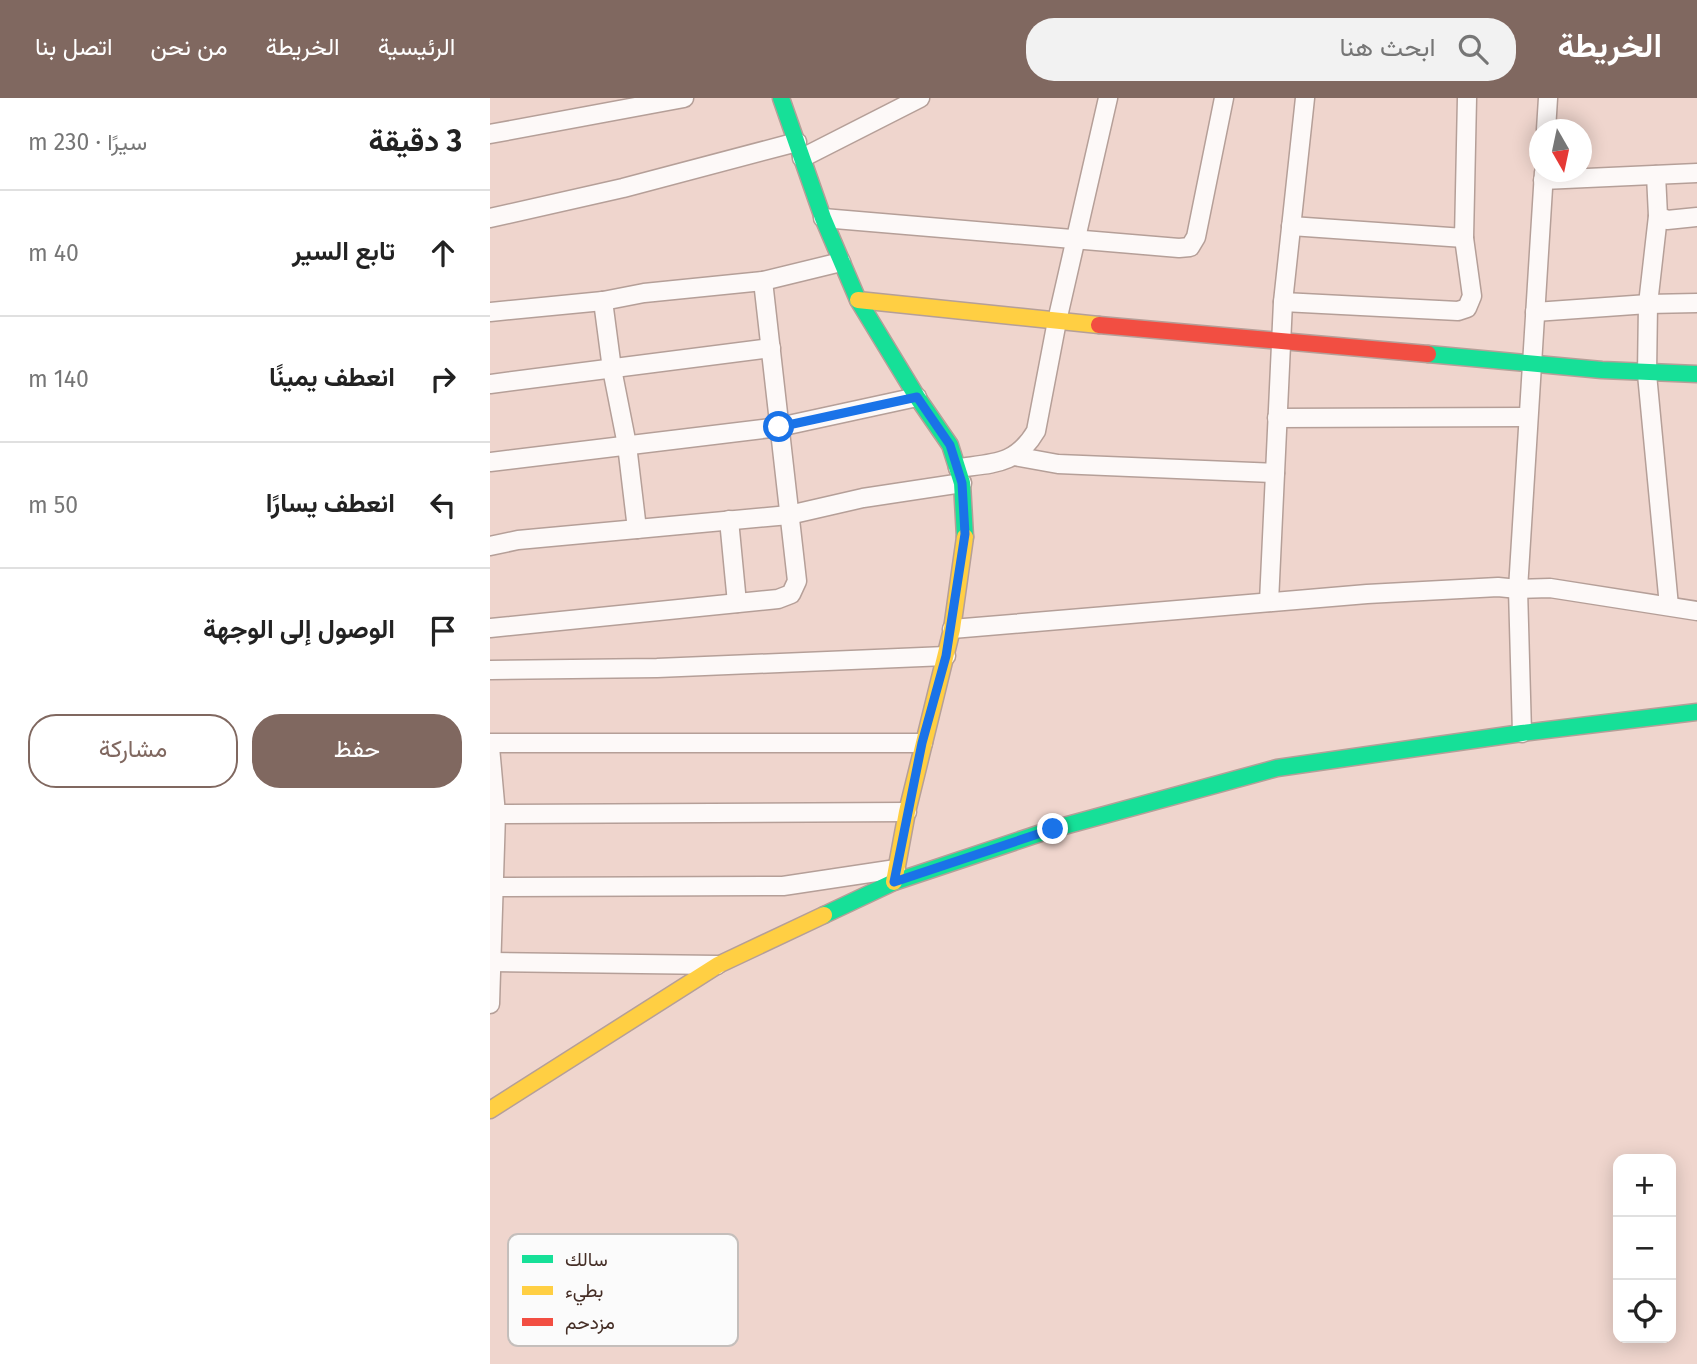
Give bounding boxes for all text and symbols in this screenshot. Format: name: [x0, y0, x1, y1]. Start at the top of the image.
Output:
search box: [1026, 18, 1516, 81]
text: الخريطة: [1558, 26, 1662, 66]
icon: search: [1454, 30, 1492, 68]
text: ابحث هنا: [1339, 32, 1436, 63]
text: اتصل بنا: [35, 33, 112, 61]
text: من نحن: [150, 33, 227, 61]
text: الخريطة: [265, 33, 340, 61]
text: الرئيسية: [378, 33, 455, 61]
north arrow: [1529, 119, 1592, 182]
text: 3 دقيقة: [369, 123, 462, 159]
text: سيرًا · 230 m: [28, 128, 147, 156]
icon: ahead: [424, 234, 462, 272]
text: تابع السير: [292, 236, 395, 267]
text: 40 m: [28, 239, 79, 267]
icon: right: [424, 360, 462, 398]
text: انعطف يمينًا: [269, 362, 395, 393]
text: 140 m: [28, 365, 89, 393]
route start: [763, 411, 794, 442]
icon: left: [424, 486, 462, 524]
text: انعطف يسارًا: [266, 488, 395, 519]
text: 50 m: [28, 491, 78, 519]
icon: arrive: [424, 612, 462, 650]
text: الوصول إلى الوجهة: [203, 614, 395, 645]
button: مشاركة: [28, 714, 238, 788]
button: حفظ: [252, 714, 462, 788]
route end: [1037, 813, 1068, 844]
map controls: [1613, 1154, 1676, 1343]
button: +: [1613, 1154, 1676, 1217]
button: −: [1613, 1217, 1676, 1280]
legend: [508, 1234, 738, 1346]
text: سالك: [565, 1248, 608, 1271]
text: بطيء: [565, 1279, 603, 1306]
button: locate: [1613, 1280, 1676, 1343]
text: مزدحم: [565, 1311, 615, 1335]

